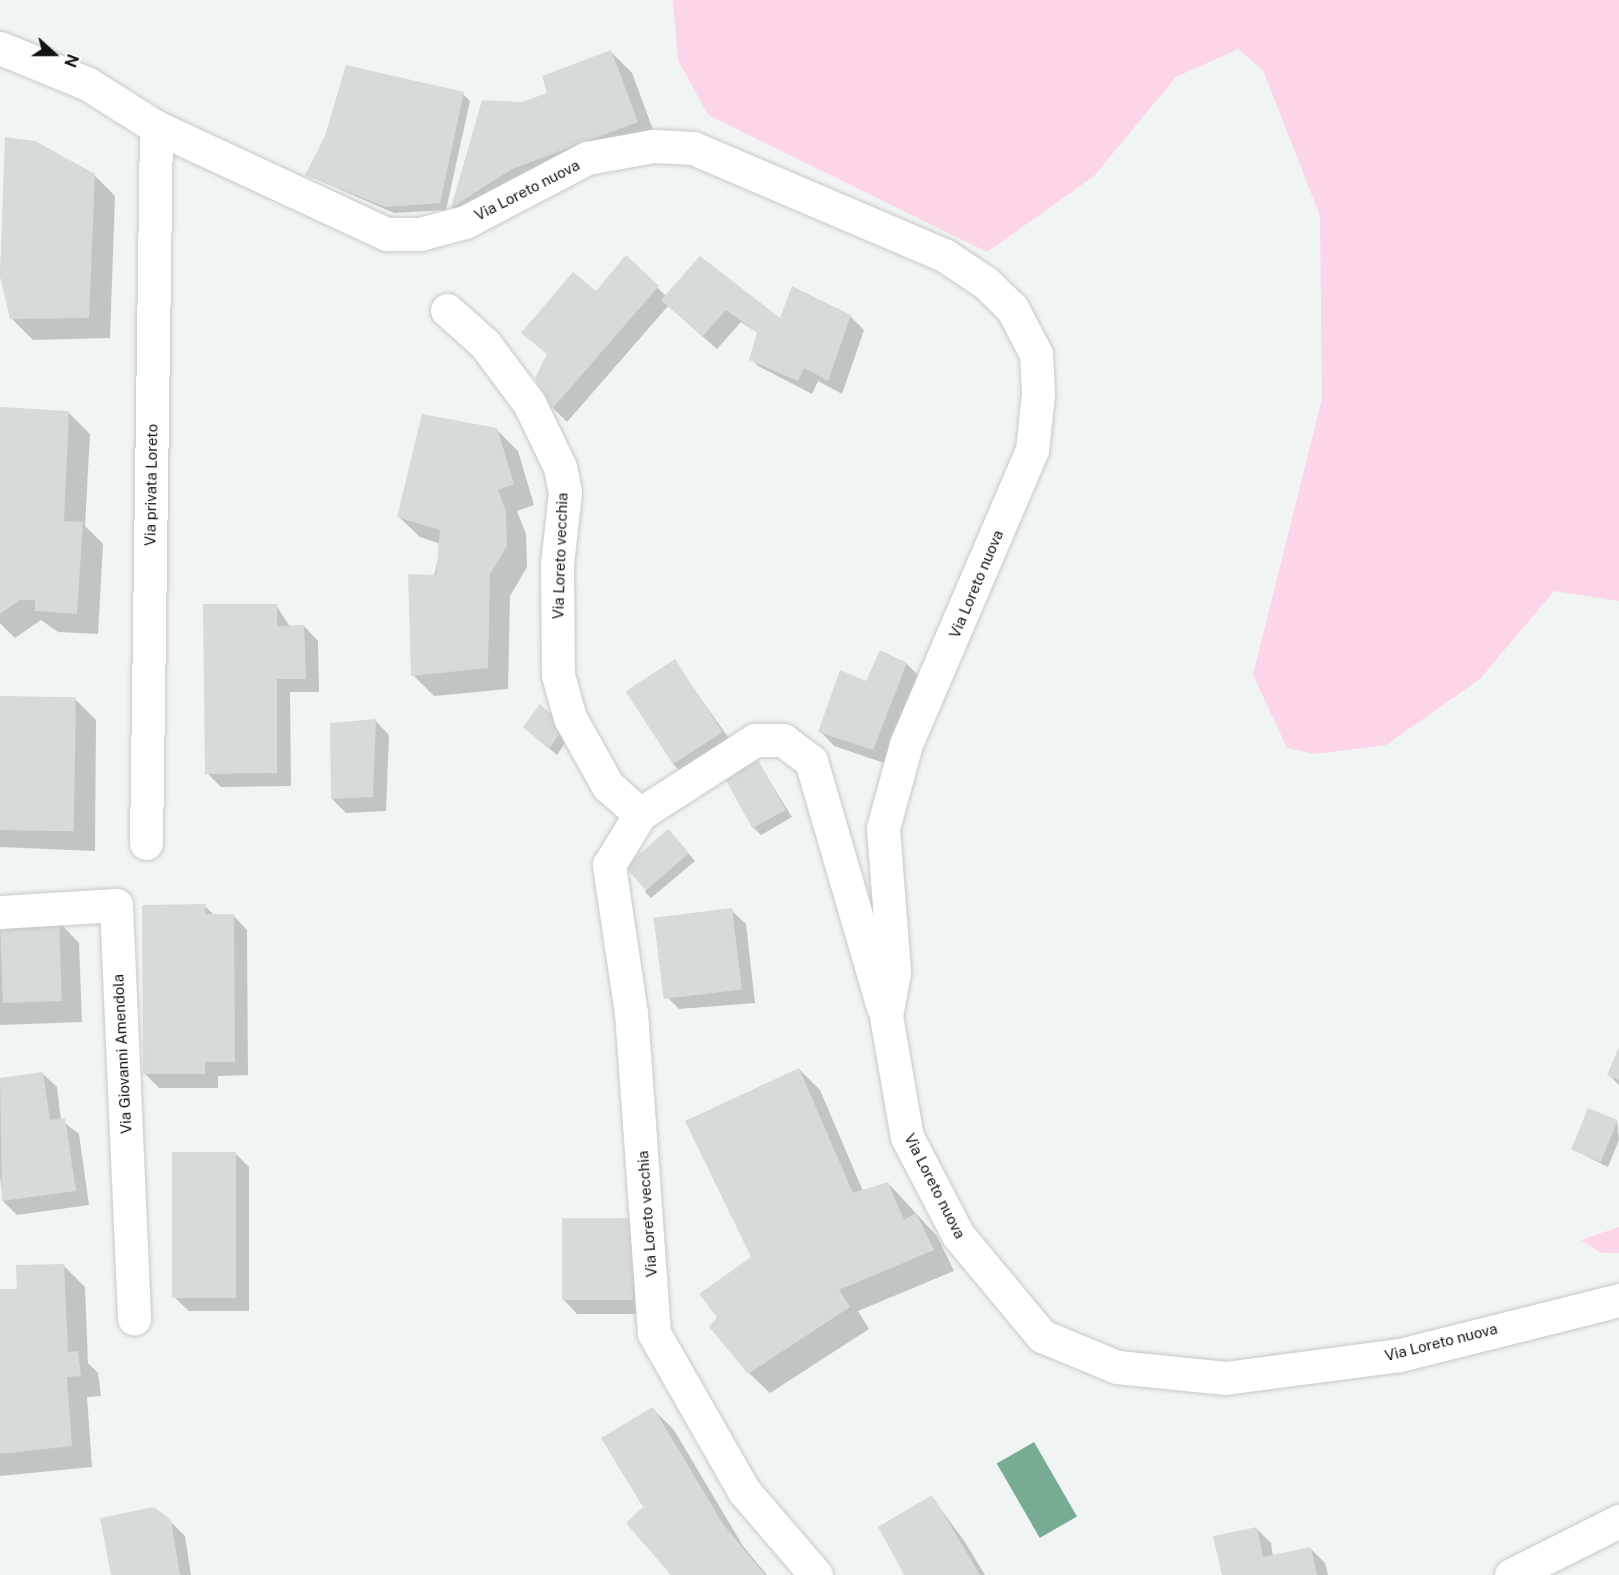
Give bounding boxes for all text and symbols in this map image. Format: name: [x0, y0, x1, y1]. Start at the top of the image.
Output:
north arrow: [24, 24, 84, 84]
text: N: [60, 51, 82, 70]
street label: Via Loreto nuova: [471, 156, 583, 224]
street label: Via privata Loreto: [141, 424, 161, 546]
street label: Via Loreto vecchia: [549, 492, 571, 620]
street label: Via Loreto nuova: [945, 527, 1007, 641]
street label: Via Giovanni Amendola: [109, 974, 135, 1134]
street label: Via Loreto nuova: [901, 1130, 969, 1242]
street label: Via Loreto vecchia: [634, 1150, 660, 1278]
street label: Via Loreto nuova: [1383, 1319, 1499, 1365]

